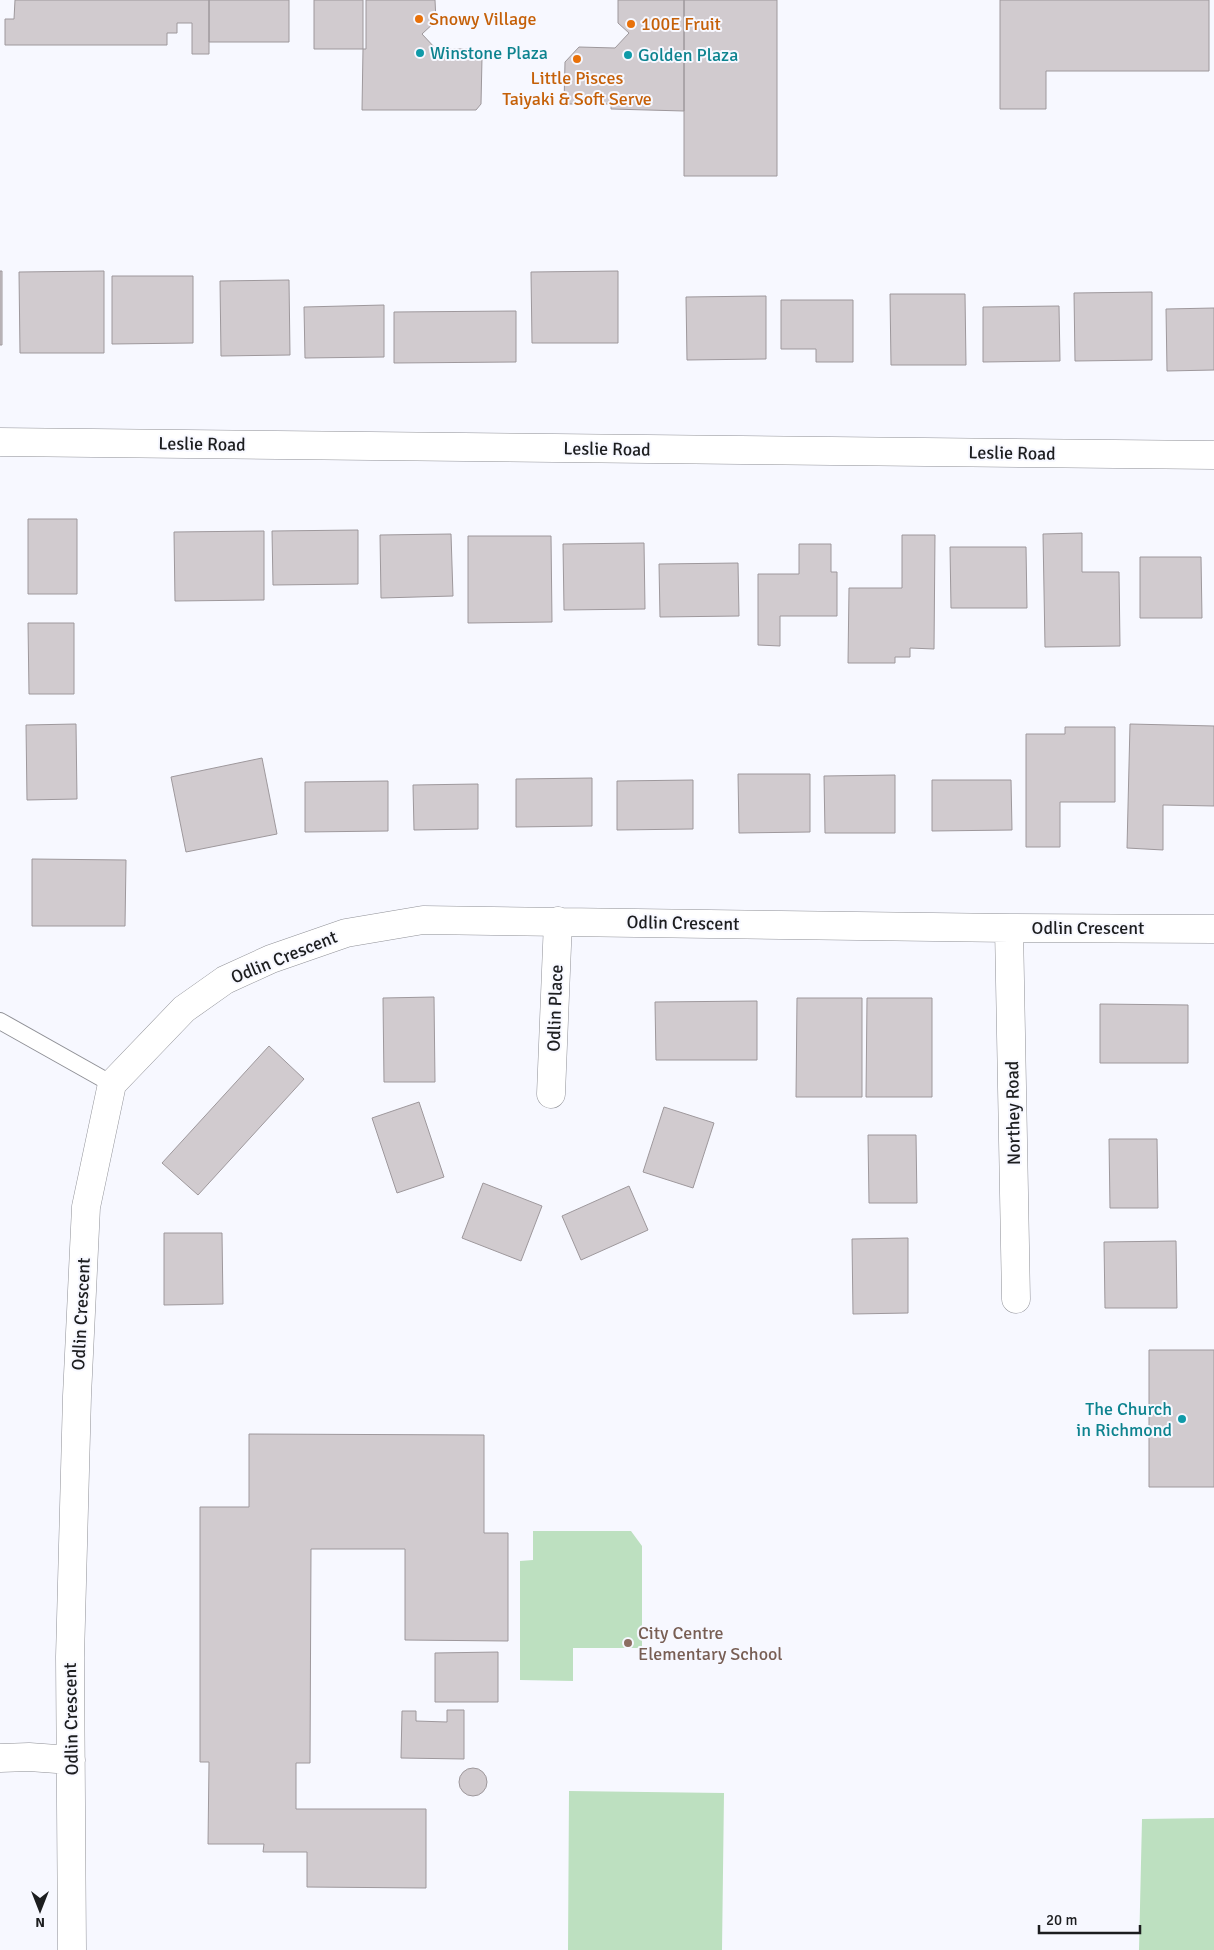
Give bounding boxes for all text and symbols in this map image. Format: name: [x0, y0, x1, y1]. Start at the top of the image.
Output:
place label: Snowy Village: [429, 8, 537, 30]
marker: Snowy Village: [413, 13, 425, 25]
place label: 100E Fruit: [641, 13, 721, 35]
marker: 100E Fruit: [625, 18, 637, 30]
place label: Winstone Plaza: [430, 42, 548, 64]
place label: Golden Plaza: [638, 44, 738, 66]
marker: Winstone Plaza: [414, 47, 426, 59]
marker: Golden Plaza: [622, 49, 634, 61]
marker: Little Pisces Taiyaki & Soft Serve: [571, 53, 583, 65]
place label: Little Pisces Taiyaki & Soft Serve: [502, 67, 652, 110]
street label: Leslie Road: [158, 432, 246, 456]
street label: Leslie Road: [563, 437, 651, 461]
street label: Leslie Road: [968, 441, 1056, 465]
street label: Odlin Crescent: [626, 911, 740, 935]
street label: Odlin Crescent: [1032, 917, 1144, 939]
street label: Odlin Crescent: [228, 926, 340, 988]
street label: Odlin Place: [542, 964, 568, 1052]
street label: Northey Road: [1001, 1061, 1025, 1165]
street label: Odlin Crescent: [67, 1257, 95, 1371]
place label: The Church in Richmond: [1076, 1398, 1172, 1441]
marker: The Church in Richmond: [1176, 1413, 1188, 1425]
place label: City Centre Elementary School: [638, 1622, 783, 1665]
marker: City Centre Elementary School: [622, 1637, 634, 1649]
street label: Odlin Crescent: [59, 1662, 83, 1776]
north arrow: [15, 1885, 65, 1935]
scale bar: [1039, 1902, 1140, 1934]
text: 20 m: [1046, 1911, 1077, 1929]
text: N: [35, 1914, 45, 1931]

